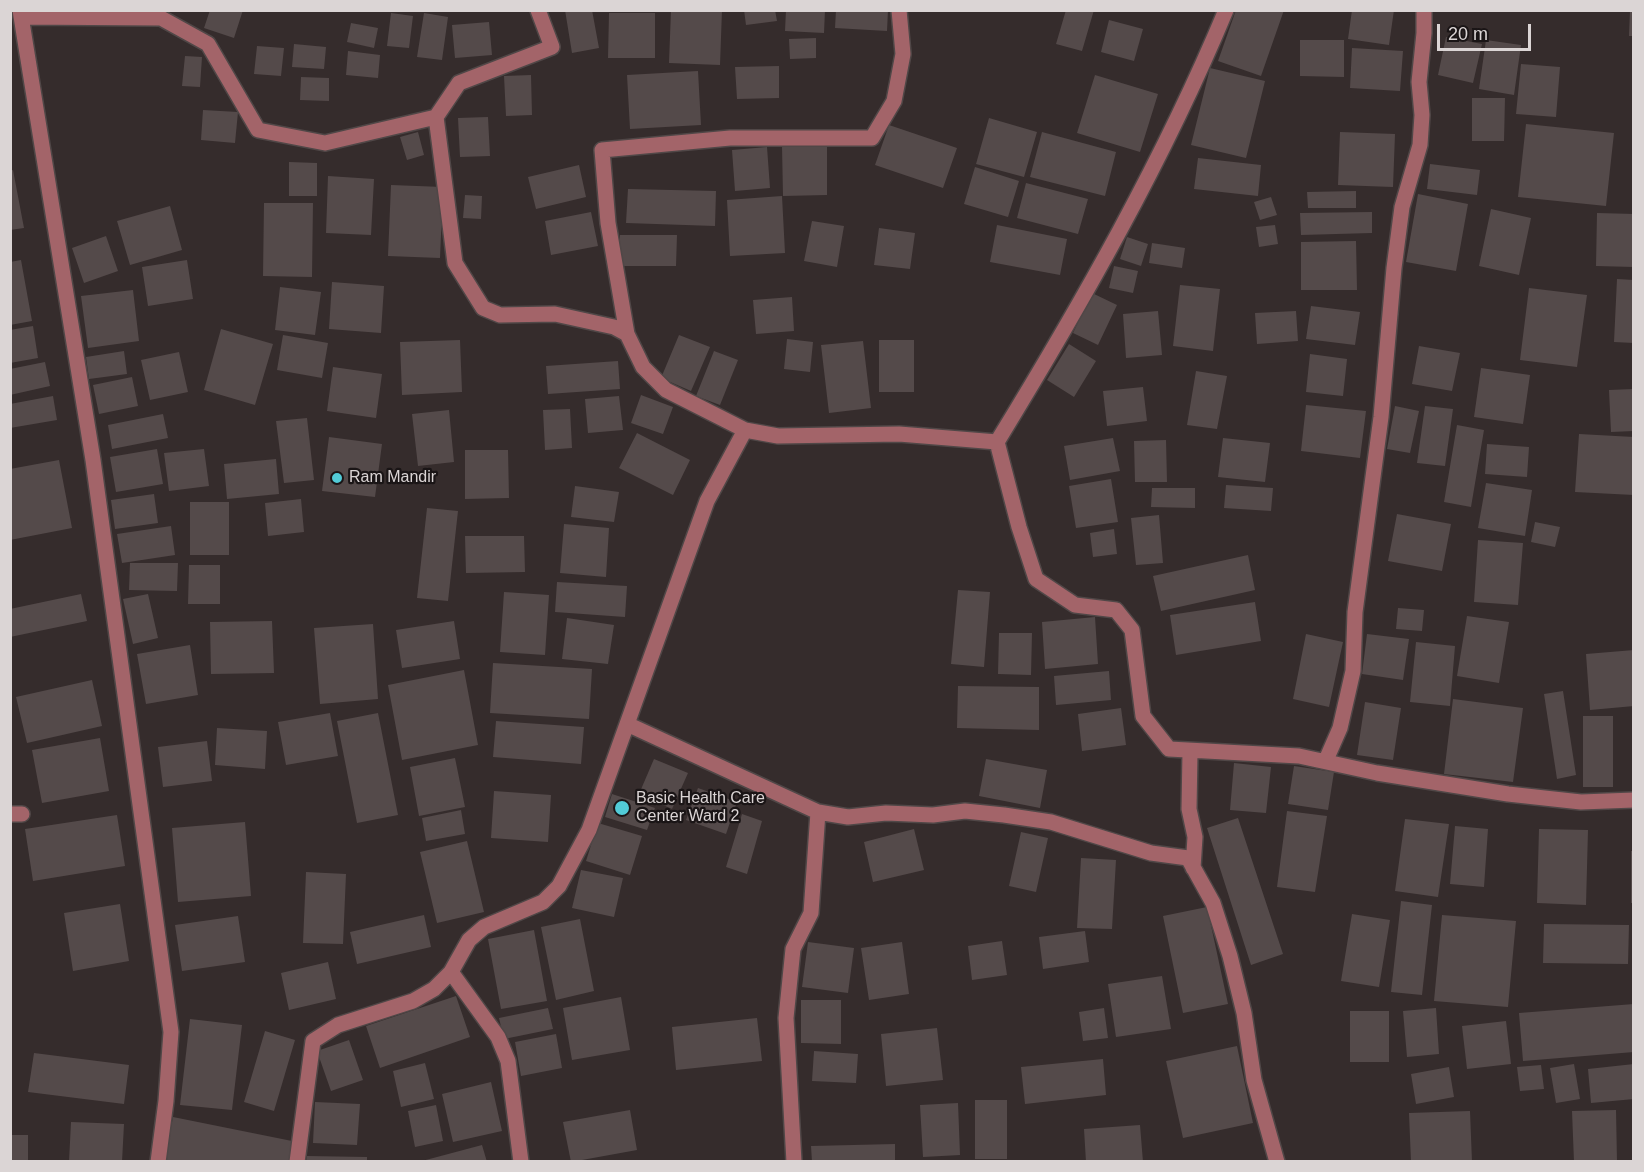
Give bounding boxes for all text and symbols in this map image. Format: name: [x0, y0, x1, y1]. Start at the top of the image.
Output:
scale bar: [1440, 12, 1534, 50]
text: 20 m: [1448, 24, 1488, 44]
place label: Ram Mandir: [349, 468, 436, 488]
marker: Ram Mandir: [330, 471, 344, 485]
place label: Basic Health Care Center Ward 2: [636, 789, 765, 827]
marker: Basic Health Care Center Ward 2: [613, 799, 631, 817]

